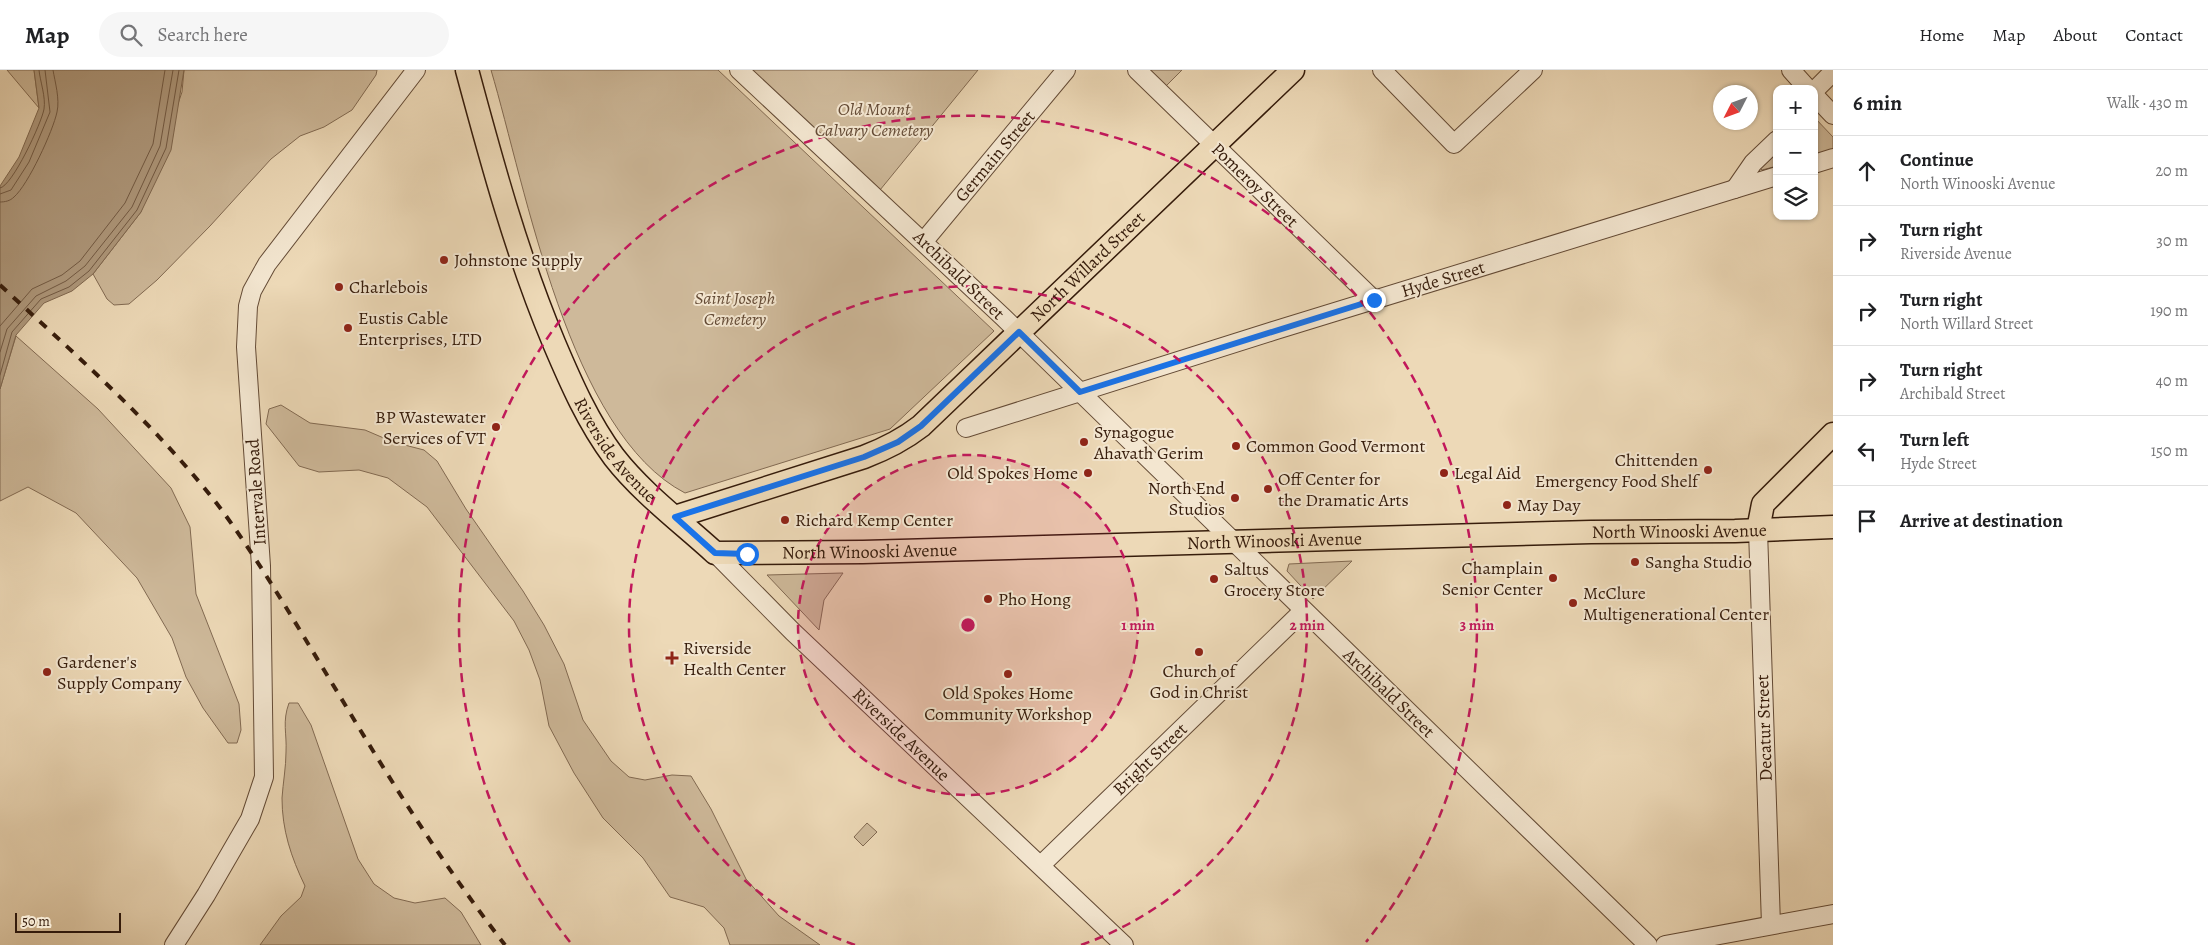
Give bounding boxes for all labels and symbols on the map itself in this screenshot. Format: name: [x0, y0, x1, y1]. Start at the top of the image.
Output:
north arrow: [1713, 85, 1758, 130]
park label: Old Mount Calvary Cemetery: [815, 97, 933, 142]
street label: Germain Street: [950, 105, 1040, 207]
street label: Pomeroy Street: [1206, 137, 1304, 233]
street label: North Willard Street: [1025, 206, 1150, 327]
street label: Archibald Street: [907, 224, 1010, 325]
place label: Johnstone Supply: [454, 248, 583, 272]
marker: Johnstone Supply: [438, 254, 450, 266]
street label: Hyde Street: [1398, 255, 1488, 303]
place label: Charlebois: [349, 275, 428, 299]
marker: Charlebois: [333, 281, 345, 293]
park label: Saint Joseph Cemetery: [695, 286, 776, 331]
route end: [1363, 289, 1386, 312]
place label: Eustis Cable Enterprises, LTD: [358, 306, 482, 351]
marker: Eustis Cable Enterprises, LTD: [342, 322, 354, 334]
street label: Riverside Avenue: [568, 393, 662, 508]
place label: BP Wastewater Services of VT: [375, 405, 486, 450]
place label: Synagogue Ahavath Gerim: [1093, 420, 1204, 465]
marker: BP Wastewater Services of VT: [490, 421, 502, 433]
place label: Common Good Vermont: [1246, 434, 1425, 458]
marker: Synagogue Ahavath Gerim: [1078, 436, 1090, 448]
street label: Intervale Road: [240, 437, 272, 546]
marker: Common Good Vermont: [1230, 440, 1242, 452]
place label: Chittenden Emergency Food Shelf: [1535, 448, 1701, 493]
place label: Old Spokes Home: [947, 461, 1078, 485]
place label: Legal Aid: [1454, 461, 1521, 485]
marker: Chittenden Emergency Food Shelf: [1702, 464, 1714, 476]
marker: Old Spokes Home: [1082, 467, 1094, 479]
place label: Off Center for the Dramatic Arts: [1278, 467, 1409, 512]
marker: Legal Aid: [1438, 467, 1450, 479]
place label: North End Studios: [1148, 476, 1225, 521]
marker: Off Center for the Dramatic Arts: [1262, 483, 1274, 495]
marker: North End Studios: [1229, 492, 1241, 504]
place label: May Day: [1517, 493, 1581, 517]
marker: May Day: [1501, 499, 1513, 511]
place label: Richard Kemp Center: [795, 508, 953, 532]
marker: Richard Kemp Center: [779, 514, 791, 526]
street label: North Winooski Avenue: [1592, 518, 1767, 544]
street label: North Winooski Avenue: [1187, 526, 1362, 555]
street label: North Winooski Avenue: [782, 537, 957, 565]
route start: [736, 543, 759, 566]
place label: Sangha Studio: [1645, 550, 1752, 574]
place label: Champlain Senior Center: [1442, 556, 1543, 601]
marker: Sangha Studio: [1629, 556, 1641, 568]
place label: Saltus Grocery Store: [1224, 557, 1325, 602]
marker: Champlain Senior Center: [1547, 572, 1559, 584]
marker: Saltus Grocery Store: [1208, 573, 1220, 585]
place label: McClure Multigenerational Center: [1583, 581, 1769, 626]
place label: Pho Hong: [998, 587, 1071, 611]
marker: Pho Hong: [982, 593, 994, 605]
marker: McClure Multigenerational Center: [1567, 597, 1579, 609]
text: 1 min: [1121, 615, 1155, 635]
text: 2 min: [1289, 615, 1325, 635]
text: 3 min: [1460, 615, 1495, 635]
centre of rings: [959, 616, 977, 634]
place label: Riverside Health Center: [683, 636, 786, 681]
street label: Archibald Street: [1337, 642, 1440, 743]
marker: Church of God in Christ: [1193, 646, 1205, 658]
place label: Gardener's Supply Company: [57, 650, 183, 695]
marker: Riverside Health Center: [665, 651, 679, 665]
place label: Church of God in Christ: [1150, 659, 1248, 704]
marker: Gardener's Supply Company: [41, 666, 53, 678]
marker: Old Spokes Home Community Workshop: [1002, 668, 1014, 680]
street label: Decatur Street: [1750, 674, 1778, 782]
place label: Old Spokes Home Community Workshop: [924, 681, 1092, 726]
street label: Riverside Avenue: [847, 682, 955, 786]
street label: Bright Street: [1108, 717, 1193, 801]
scale bar: [15, 910, 121, 933]

